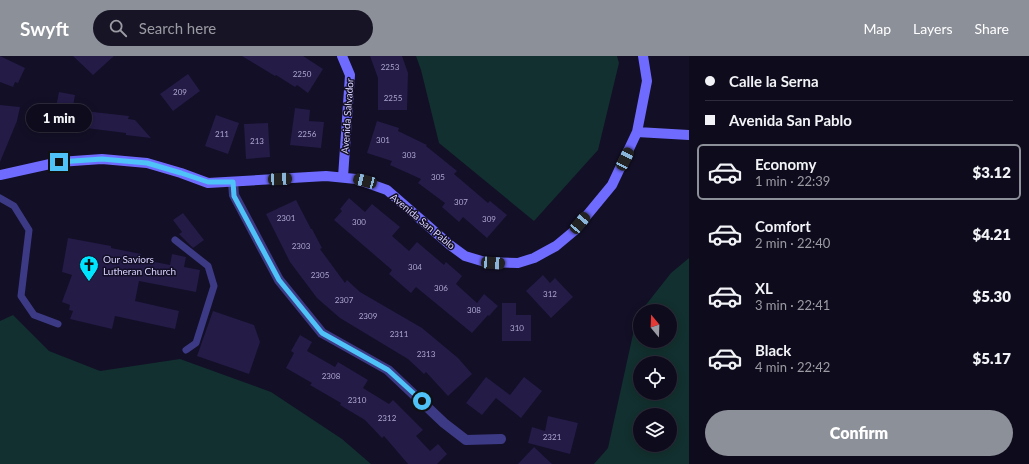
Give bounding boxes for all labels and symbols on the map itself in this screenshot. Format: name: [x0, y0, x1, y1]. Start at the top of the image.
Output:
house number: 2253: [381, 62, 400, 72]
house number: 2250: [293, 69, 312, 79]
street label: Avenida Salvador: [338, 78, 356, 154]
house number: 209: [173, 87, 187, 97]
house number: 2255: [384, 93, 403, 103]
callout: 1 min: [26, 104, 92, 132]
house number: 211: [215, 129, 229, 139]
house number: 2256: [298, 129, 317, 139]
house number: 301: [376, 135, 390, 145]
house number: 213: [250, 136, 264, 146]
car: [614, 146, 636, 172]
house number: 303: [402, 150, 416, 160]
route end: [50, 153, 68, 171]
car: [268, 172, 292, 186]
car: [352, 172, 378, 190]
house number: 305: [431, 172, 445, 182]
street label: Avenida San Pablo: [388, 190, 458, 252]
house number: 307: [454, 197, 468, 207]
car: [568, 210, 592, 236]
house number: 2301: [277, 213, 296, 223]
house number: 309: [482, 214, 496, 224]
house number: 300: [352, 217, 366, 227]
house number: 2303: [292, 241, 311, 251]
place label: Our Saviors Lutheran Church: [103, 253, 176, 277]
church icon: Our Saviors Lutheran Church: [78, 254, 100, 282]
car: [481, 256, 505, 270]
house number: 304: [408, 262, 422, 272]
house number: 2305: [311, 270, 330, 280]
house number: 306: [434, 283, 448, 293]
house number: 312: [543, 289, 557, 299]
house number: 2307: [335, 295, 354, 305]
north arrow: [633, 304, 677, 348]
house number: 308: [467, 305, 481, 315]
house number: 2309: [359, 311, 378, 321]
house number: 310: [510, 323, 524, 333]
house number: 2311: [390, 329, 409, 339]
house number: 2313: [417, 349, 436, 359]
house number: 2308: [322, 371, 341, 381]
route start: [413, 392, 431, 410]
house number: 2310: [348, 395, 367, 405]
house number: 2312: [378, 413, 397, 423]
house number: 2321: [543, 432, 562, 442]

